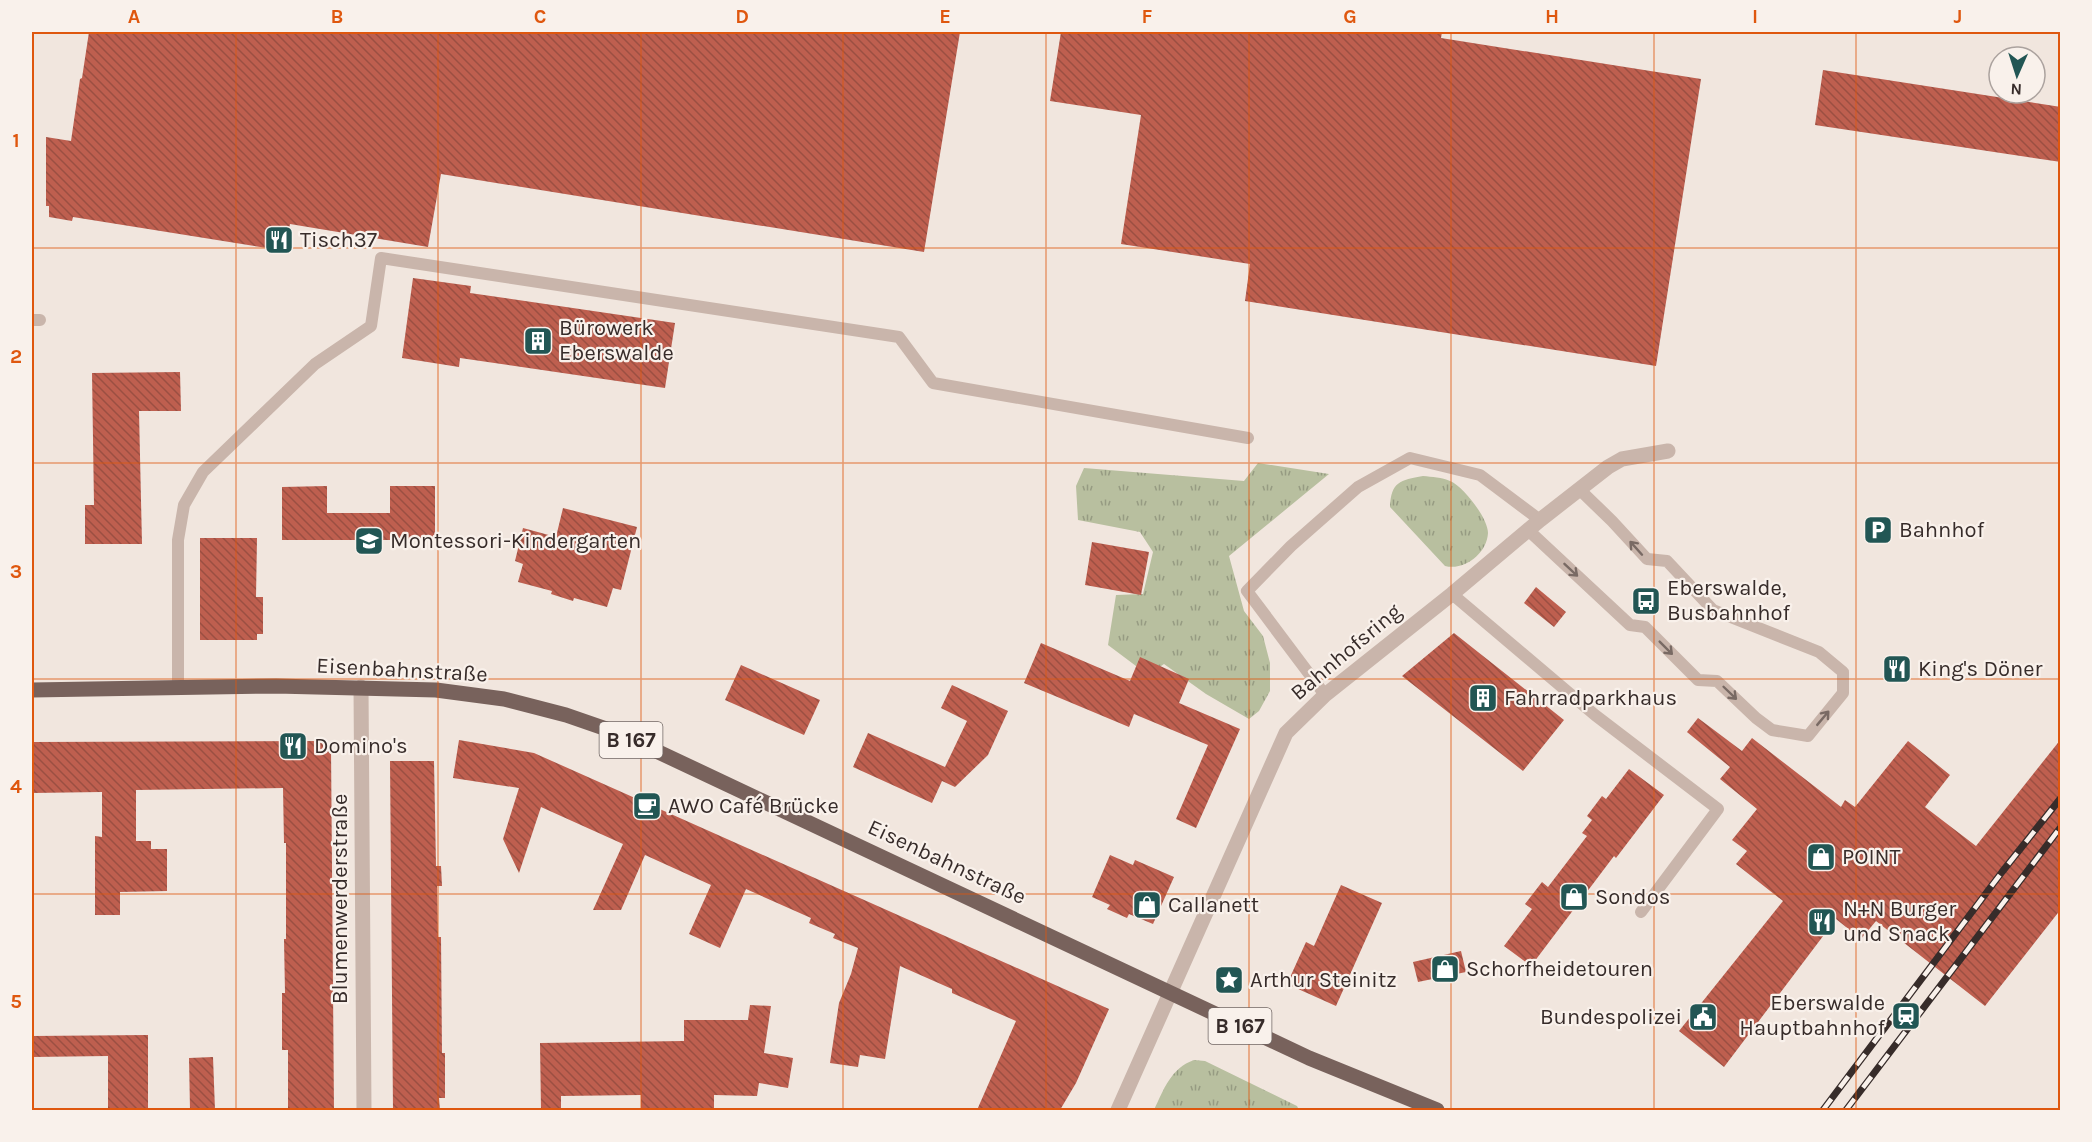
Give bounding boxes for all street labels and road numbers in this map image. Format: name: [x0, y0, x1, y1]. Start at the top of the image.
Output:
street label: Bahnhofsring: [1285, 598, 1407, 706]
street label: Eisenbahnstraße: [316, 653, 488, 687]
road number: B 167: [600, 722, 662, 758]
street label: Blumenwerderstraße: [327, 794, 353, 1004]
street label: Eisenbahnstraße: [864, 814, 1030, 910]
road number: B 167: [1208, 1008, 1272, 1044]

